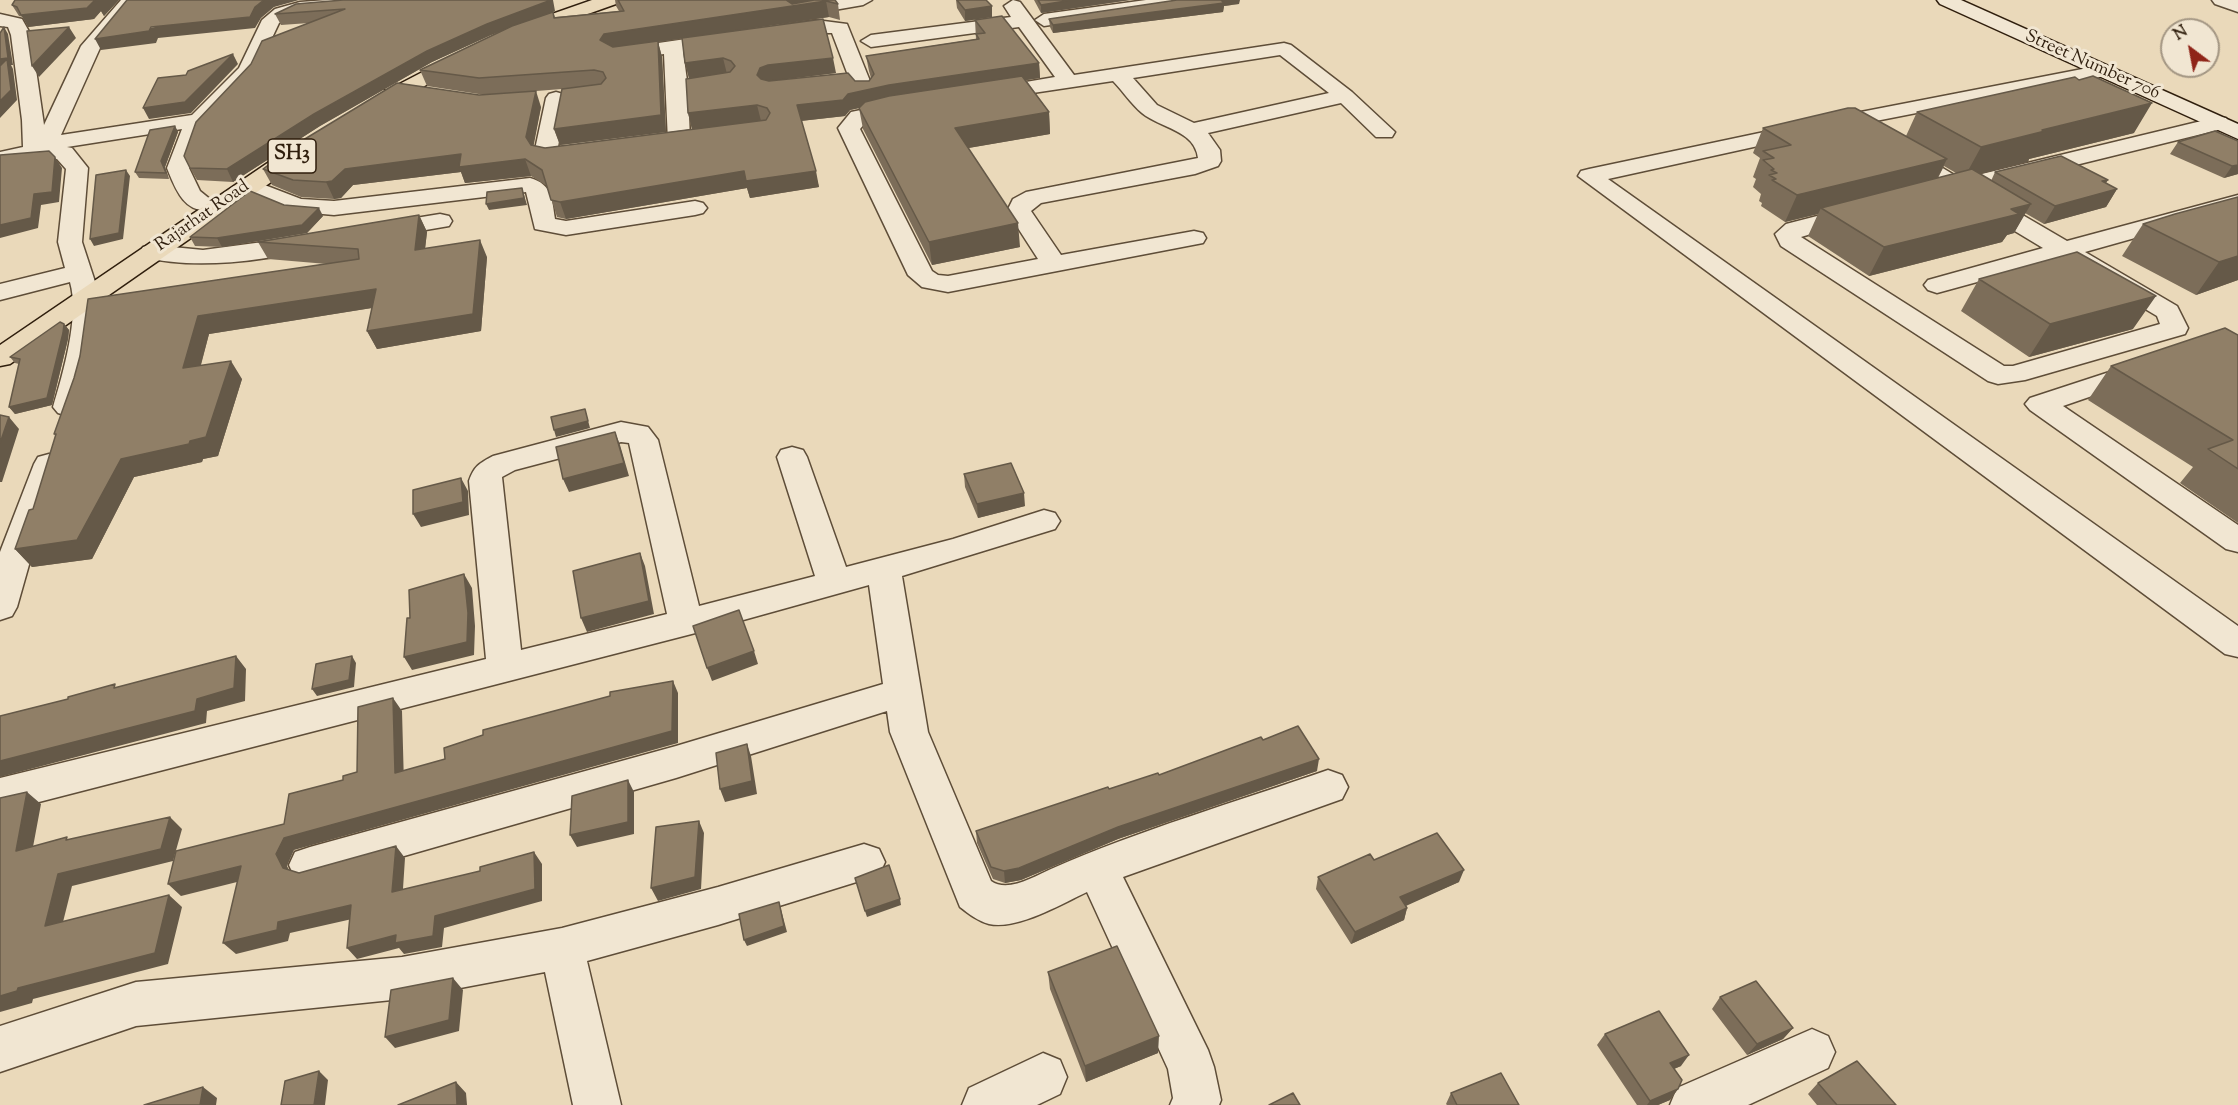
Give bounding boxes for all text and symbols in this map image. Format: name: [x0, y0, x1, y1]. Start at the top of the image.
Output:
north arrow: [2160, 18, 2220, 78]
text: N: [2170, 21, 2193, 47]
street label: Street Number 706: [2021, 27, 2163, 105]
road number: SH3: [268, 139, 316, 173]
street label: Rajarhat Road: [152, 177, 254, 257]

